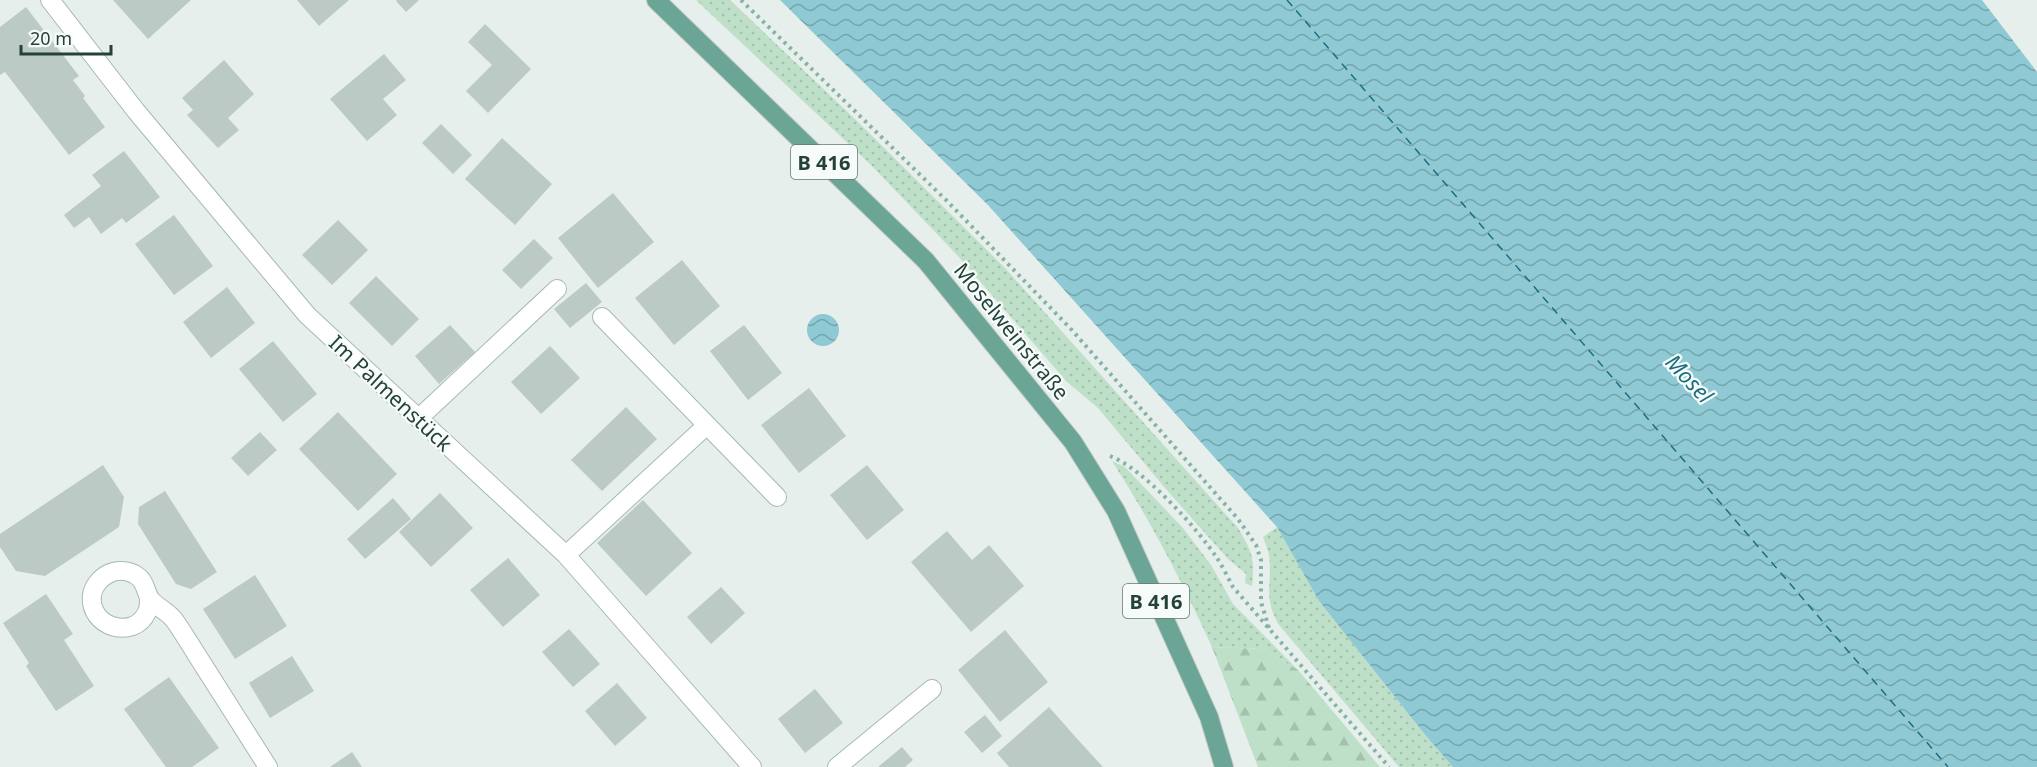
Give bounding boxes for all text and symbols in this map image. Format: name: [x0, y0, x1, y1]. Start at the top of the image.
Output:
scale bar: [21, 18, 111, 56]
text: 20 m: [30, 26, 72, 50]
road number: B 416: [791, 145, 857, 179]
street label: Moselweinstraße: [948, 257, 1076, 405]
street label: Im Palmenstück: [323, 329, 459, 458]
water label: Mosel: [1660, 347, 1721, 410]
road number: B 416: [1123, 584, 1189, 618]

